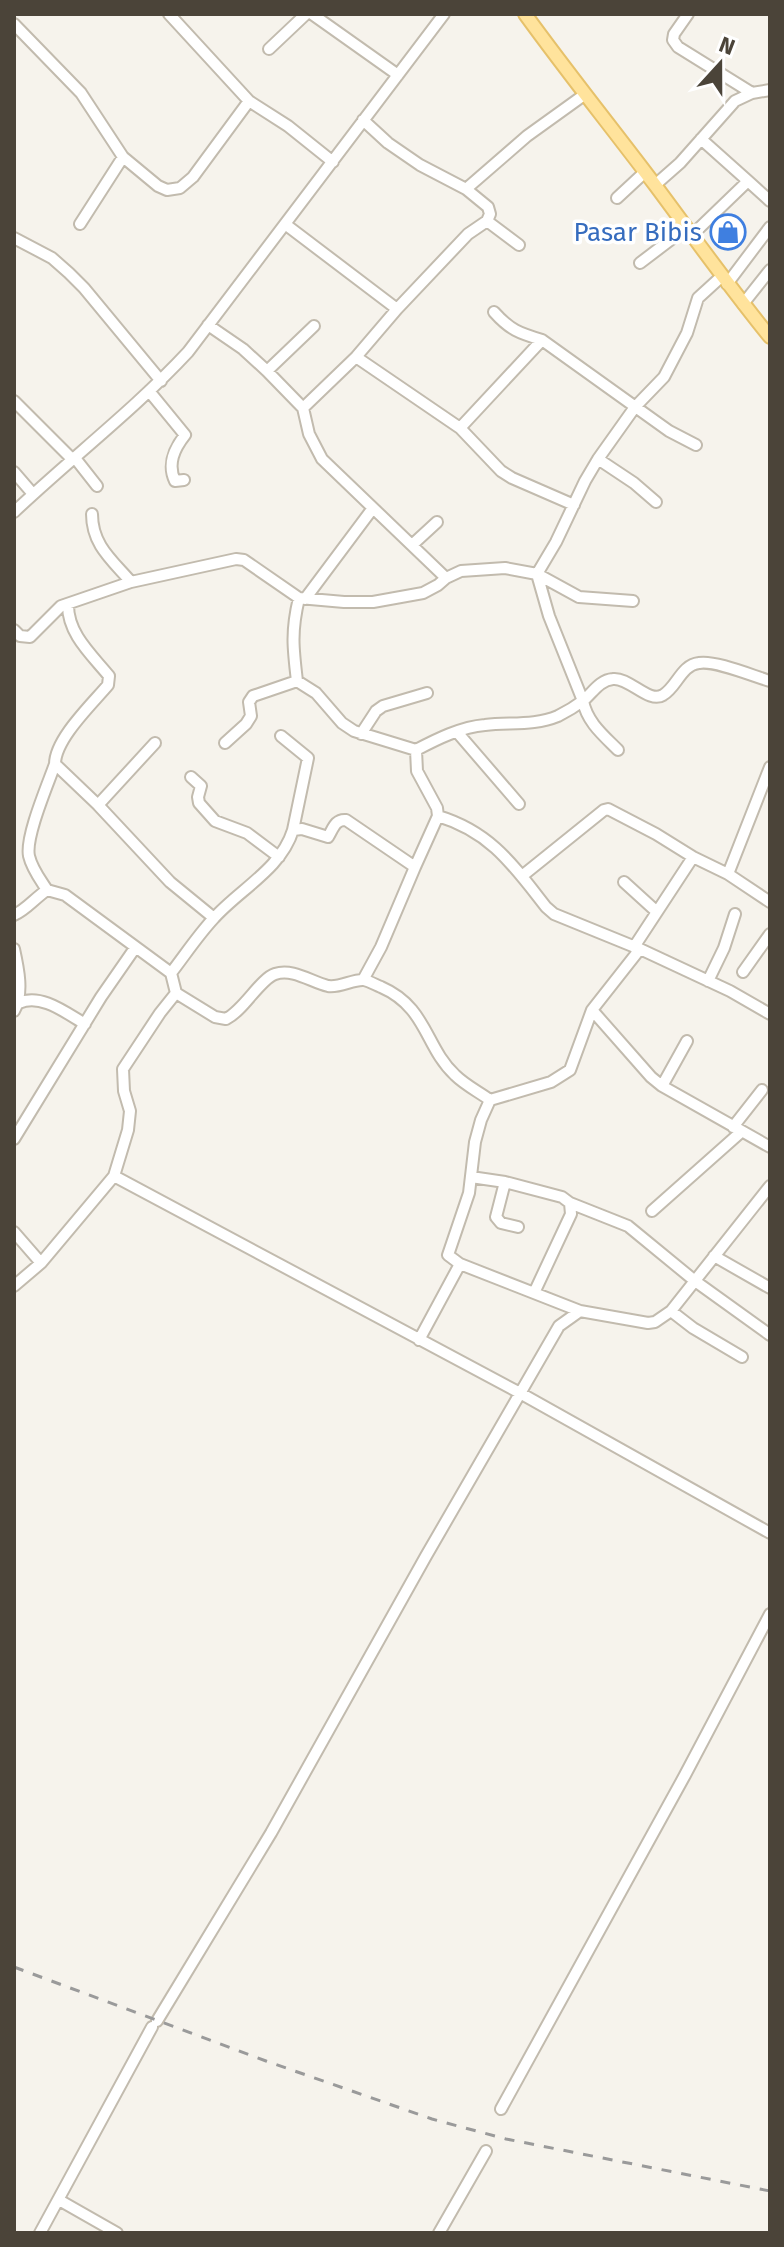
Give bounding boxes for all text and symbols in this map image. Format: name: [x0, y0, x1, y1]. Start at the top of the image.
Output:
north arrow: [680, 24, 760, 104]
text: N: [715, 31, 739, 61]
shop icon: Pasar Bibis: [709, 213, 747, 251]
place label: Pasar Bibis: [573, 217, 702, 248]

